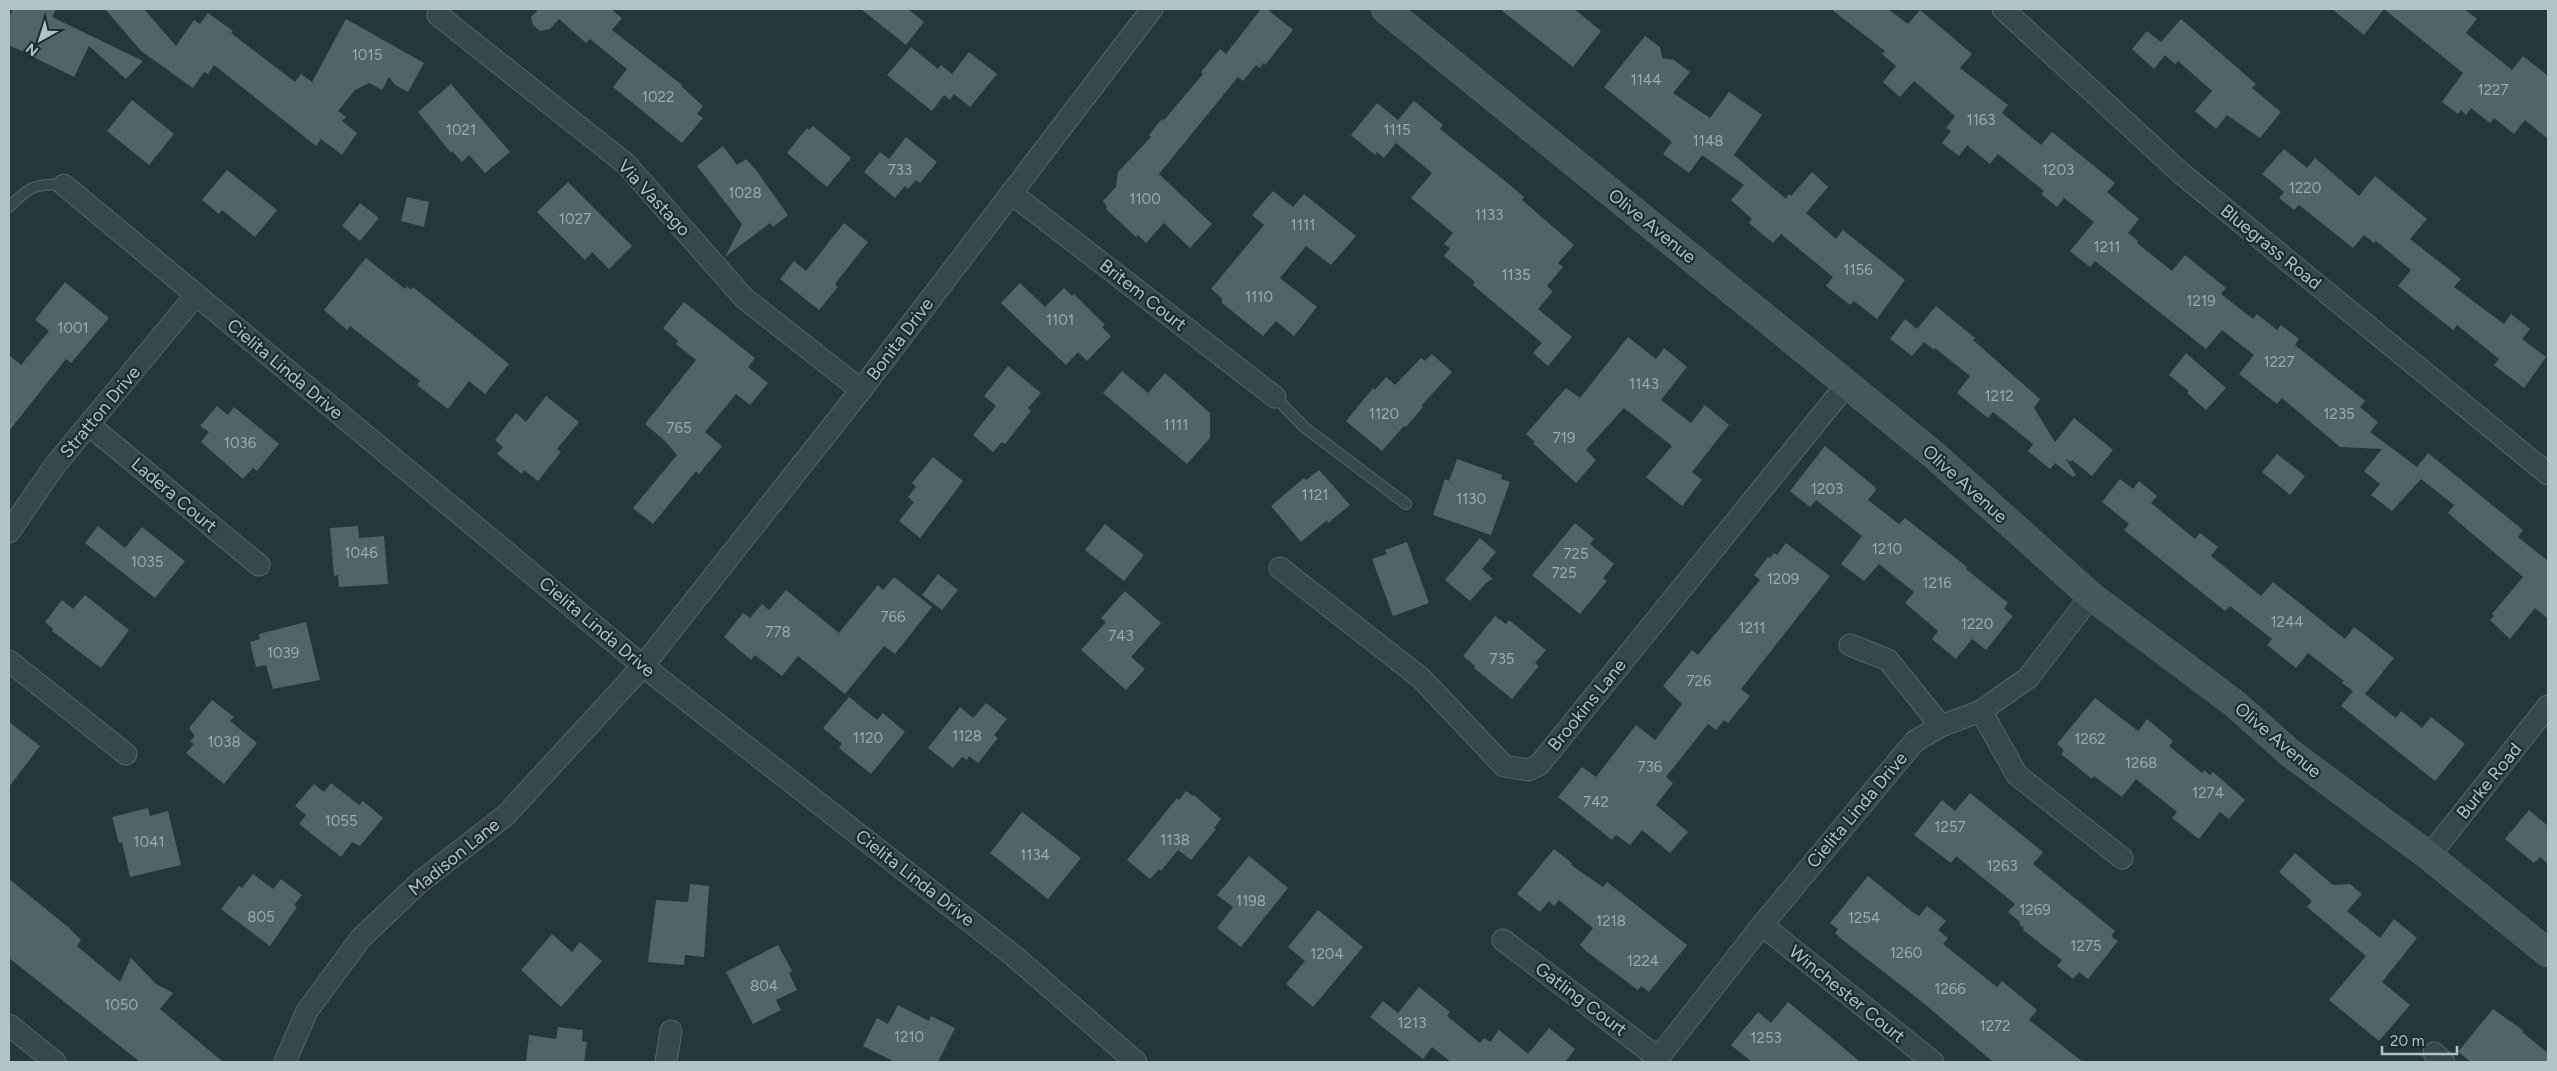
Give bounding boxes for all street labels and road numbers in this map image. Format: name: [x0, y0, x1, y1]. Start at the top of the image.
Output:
street label: Via Vastago: [613, 155, 695, 241]
street label: Olive Avenue: [1604, 184, 1700, 268]
street label: Bluegrass Road: [2216, 200, 2326, 294]
street label: Britem Court: [1095, 254, 1191, 336]
street label: Bonita Drive: [862, 293, 938, 385]
street label: Cielita Linda Drive: [222, 314, 348, 424]
street label: Stratton Drive: [55, 361, 145, 462]
street label: Olive Avenue: [1918, 440, 2012, 528]
street label: Ladera Court: [127, 453, 221, 537]
street label: Cielita Linda Drive: [534, 572, 660, 682]
street label: Brookins Lane: [1543, 654, 1631, 756]
street label: Olive Avenue: [2230, 697, 2326, 783]
street label: Burke Road: [2452, 739, 2526, 823]
street label: Cielita Linda Drive: [1802, 747, 1912, 873]
street label: Madison Lane: [404, 813, 504, 900]
street label: Cielita Linda Drive: [851, 825, 979, 931]
street label: Winchester Court: [1785, 940, 1910, 1048]
street label: Gatling Court: [1531, 957, 1631, 1041]

